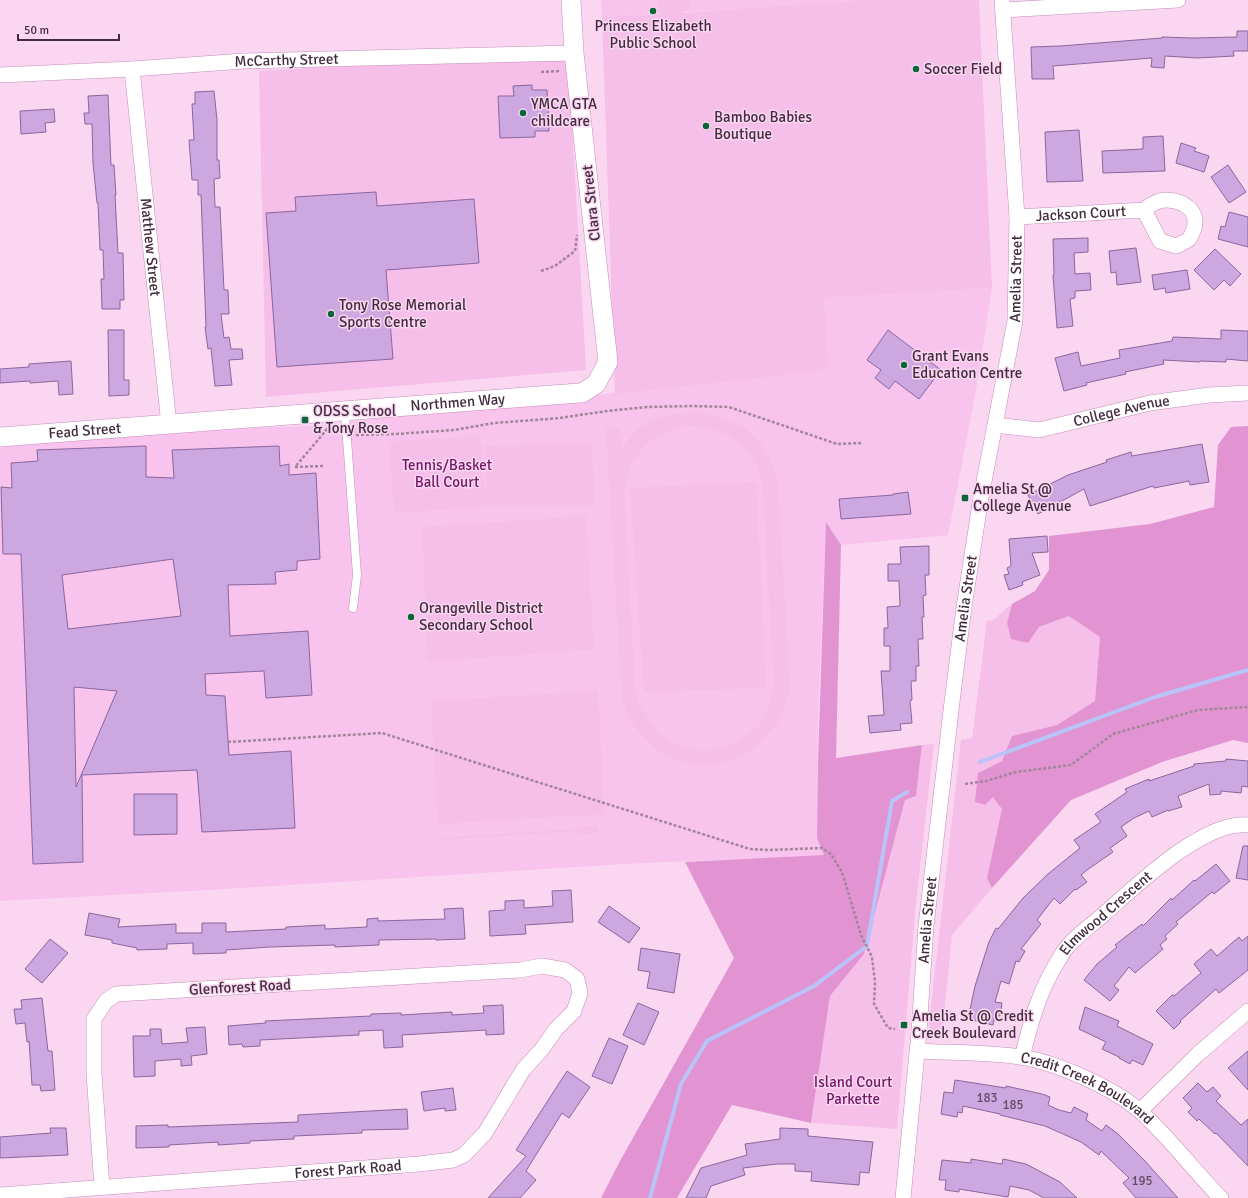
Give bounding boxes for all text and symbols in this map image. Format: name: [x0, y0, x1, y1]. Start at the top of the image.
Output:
marker: Princess Elizabeth Public School: [648, 6, 658, 16]
scale bar: [18, 16, 119, 42]
place label: Princess Elizabeth Public School: [594, 17, 712, 52]
text: 50 m: [24, 23, 49, 38]
street label: McCarthy Street: [234, 50, 339, 71]
place label: Soccer Field: [924, 60, 1002, 78]
marker: Soccer Field: [911, 64, 921, 74]
place label: YMCA GTA childcare: [531, 95, 597, 130]
marker: YMCA GTA childcare: [518, 108, 528, 118]
place label: Bamboo Babies Boutique: [714, 108, 813, 143]
marker: Bamboo Babies Boutique: [701, 121, 711, 131]
street label: Clara Street: [578, 164, 604, 242]
street label: Matthew Street: [136, 197, 165, 297]
street label: Jackson Court: [1035, 202, 1127, 225]
street label: Amelia Street: [1006, 235, 1026, 323]
place label: Tony Rose Memorial Sports Centre: [339, 296, 466, 331]
marker: Tony Rose Memorial Sports Centre: [326, 309, 336, 319]
place label: Grant Evans Education Centre: [912, 347, 1022, 382]
marker: Grant Evans Education Centre: [899, 360, 909, 370]
street label: Northmen Way: [410, 390, 506, 415]
street label: College Avenue: [1071, 391, 1171, 430]
place label: ODSS School & Tony Rose: [313, 402, 396, 437]
marker: ODSS School & Tony Rose: [300, 415, 310, 425]
street label: Fead Street: [48, 419, 122, 442]
park label: Tennis/Basket Ball Court: [402, 456, 492, 491]
place label: Amelia St @ College Avenue: [973, 480, 1071, 515]
marker: Amelia St @ College Avenue: [960, 493, 970, 503]
street label: Amelia Street: [951, 554, 981, 643]
place label: Orangeville District Secondary School: [419, 599, 543, 634]
marker: Orangeville District Secondary School: [406, 612, 416, 622]
street label: Elmwood Crescent: [1055, 867, 1156, 959]
street label: Amelia Street: [915, 876, 941, 964]
street label: Glenforest Road: [188, 975, 292, 999]
place label: Amelia St @ Credit Creek Boulevard: [912, 1007, 1033, 1042]
marker: Amelia St @ Credit Creek Boulevard: [899, 1020, 909, 1030]
street label: Credit Creek Boulevard: [1019, 1048, 1158, 1128]
park label: Island Court Parkette: [814, 1073, 892, 1108]
house number: 183: [976, 1090, 998, 1106]
house number: 185: [1002, 1097, 1024, 1113]
street label: Forest Park Road: [294, 1156, 402, 1182]
house number: 195: [1131, 1173, 1153, 1189]

